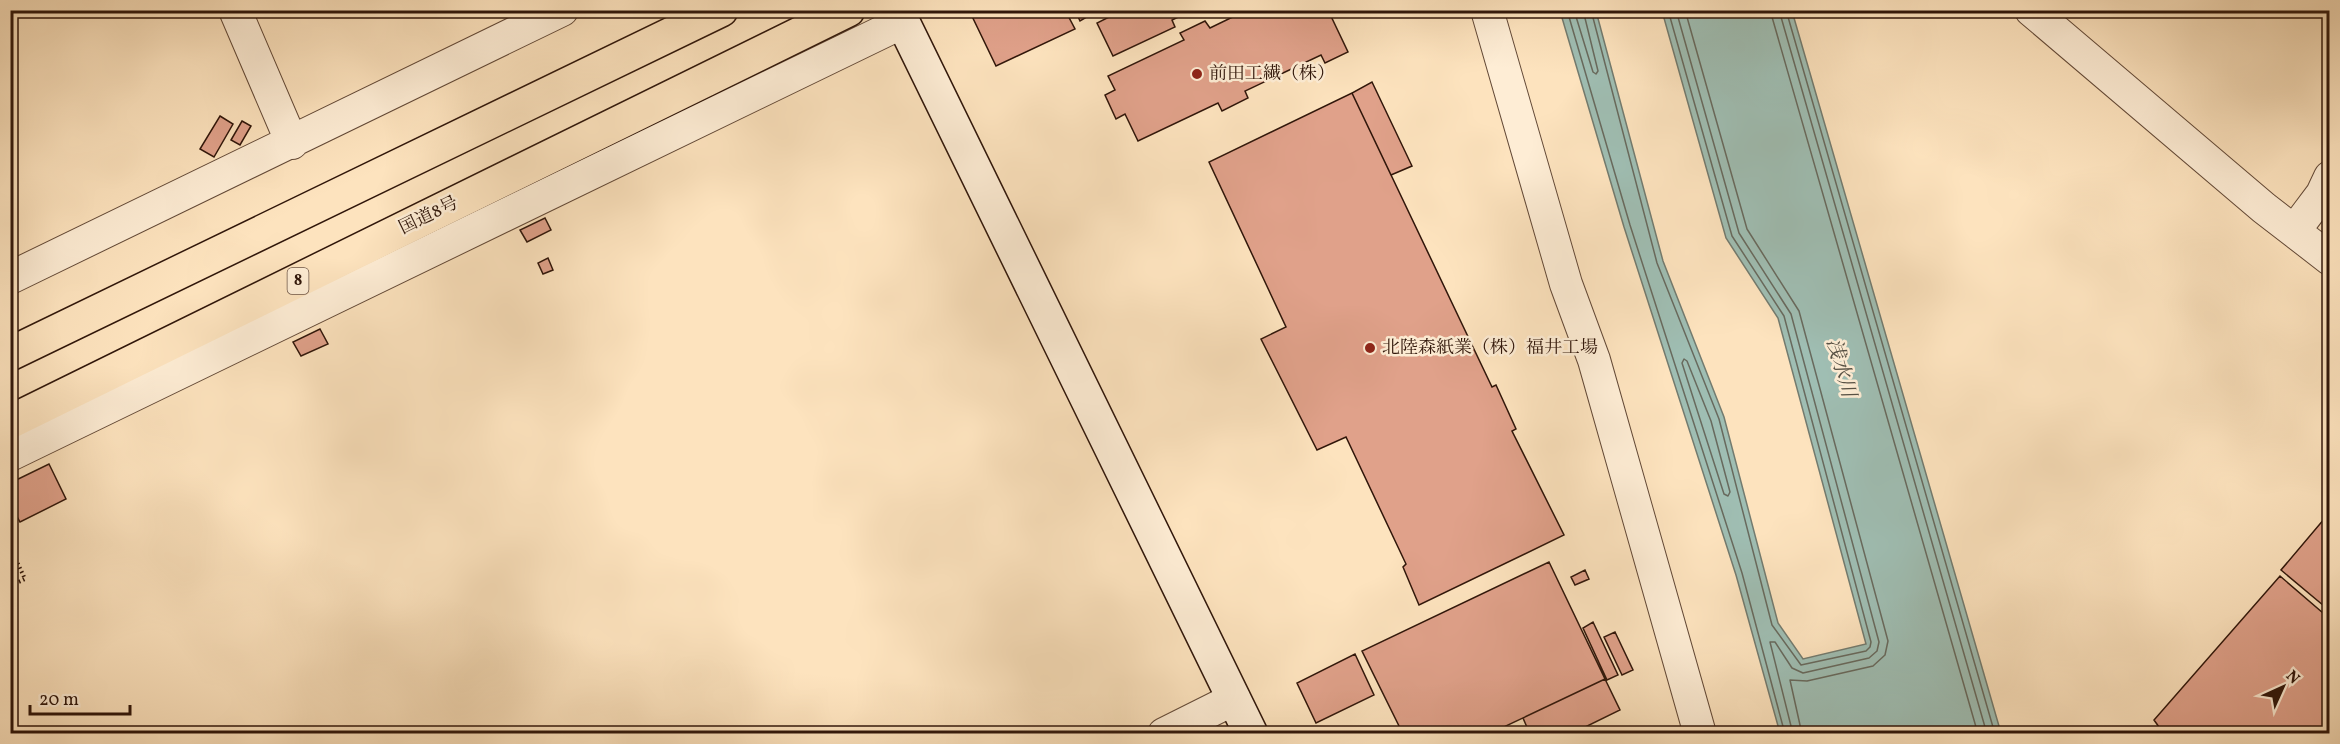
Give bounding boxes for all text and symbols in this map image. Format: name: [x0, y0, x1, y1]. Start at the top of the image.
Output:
place label: 前田工繊（株）: [1209, 62, 1335, 87]
marker: 前田工繊（株）: [1190, 67, 1204, 81]
street label: 国道8号: [395, 191, 463, 241]
road number: 8: [288, 268, 308, 294]
water label: 浅水川: [1818, 335, 1862, 403]
place label: 北陸森紙業（株）福井工場: [1382, 336, 1598, 361]
marker: 北陸森紙業（株）福井工場: [1363, 341, 1377, 355]
north arrow: [2253, 657, 2313, 717]
text: N: [2280, 666, 2304, 690]
scale bar: [30, 678, 130, 716]
text: 20 m: [39, 688, 79, 713]

